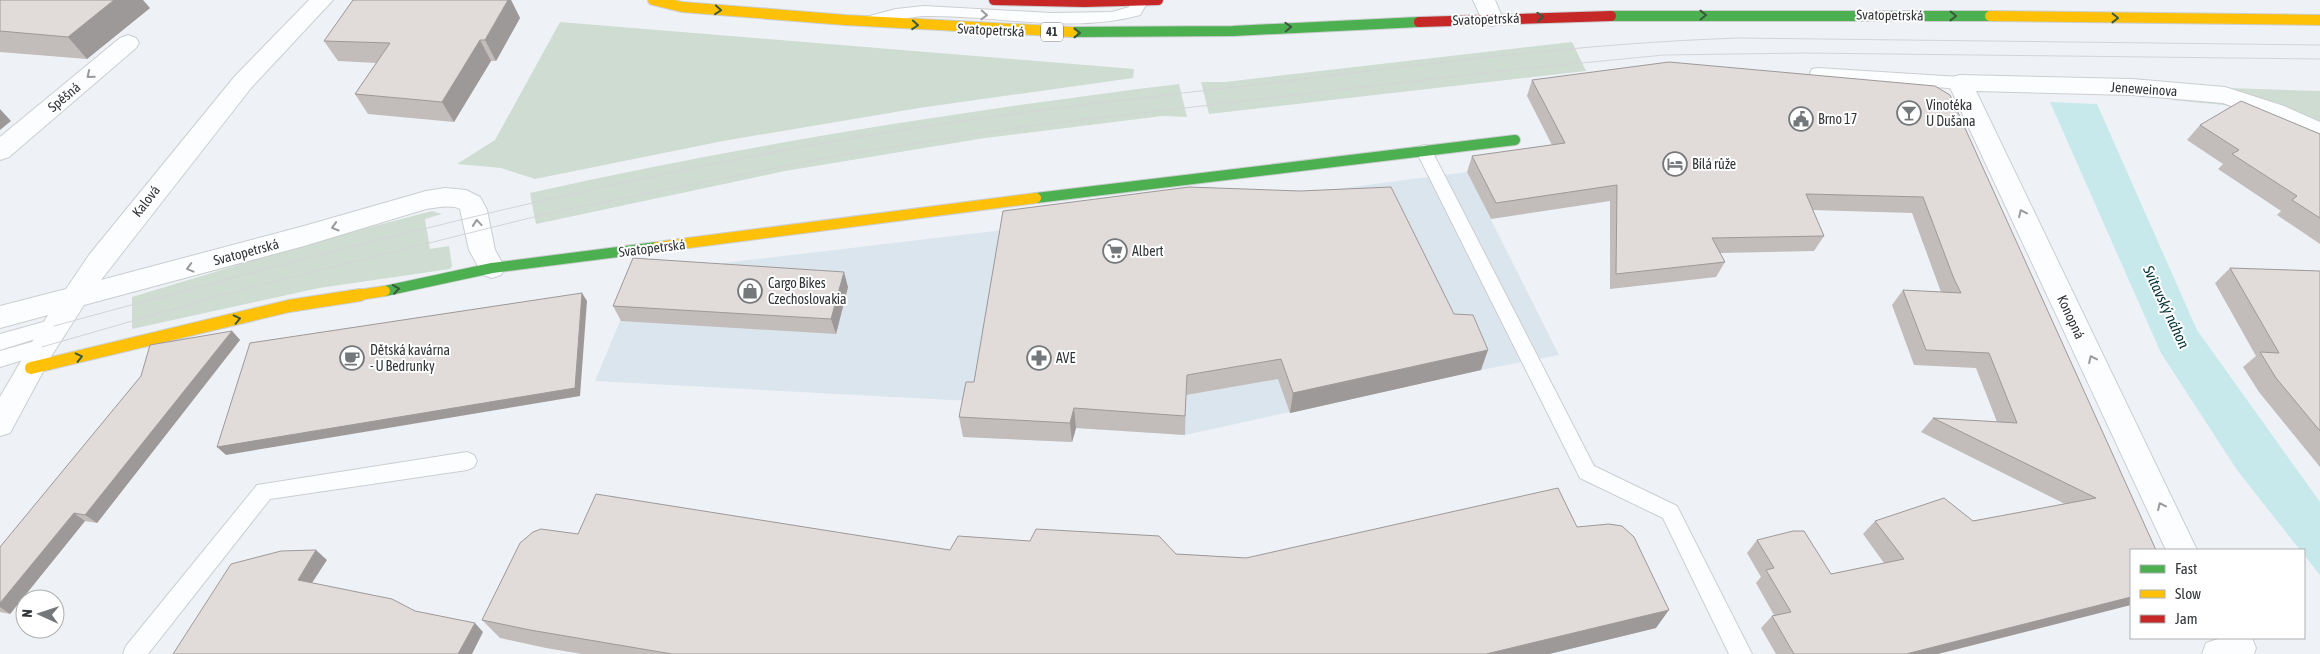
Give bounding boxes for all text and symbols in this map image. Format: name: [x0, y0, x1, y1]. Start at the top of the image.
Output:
one-way arrow: [715, 4, 723, 15]
street label: Svatopetrská: [1856, 6, 1924, 24]
one-way arrow: [980, 9, 988, 20]
one-way arrow: [1699, 9, 1707, 20]
street label: Svatopetrská: [1452, 10, 1520, 28]
one-way arrow: [1950, 11, 1957, 21]
one-way arrow: [1537, 12, 1545, 22]
one-way arrow: [2112, 13, 2120, 23]
one-way arrow: [911, 20, 919, 31]
street label: Svatopetrská: [957, 20, 1025, 40]
road number: 41: [1041, 22, 1063, 42]
one-way arrow: [1284, 22, 1292, 33]
one-way arrow: [1074, 28, 1081, 38]
one-way arrow: [87, 69, 96, 78]
street label: Spěšná: [45, 79, 83, 115]
street label: Jeneweinova: [2110, 79, 2178, 99]
place label: Vinotéka U Dušana: [1926, 97, 1976, 129]
bar icon: Vinotéka U Dušana: [1896, 100, 1922, 126]
public building icon: Brno 17: [1788, 106, 1814, 132]
place label: Brno 17: [1818, 111, 1857, 127]
hotel icon: Bílá růže: [1662, 151, 1688, 177]
place label: Bílá růže: [1692, 156, 1736, 172]
street label: Kalová: [129, 182, 163, 220]
one-way arrow: [2018, 209, 2028, 218]
one-way arrow: [471, 218, 482, 226]
one-way arrow: [332, 222, 340, 232]
street label: Svatopetrská: [212, 236, 280, 268]
street label: Svatopetrská: [618, 236, 686, 260]
supermarket icon: Albert: [1102, 238, 1128, 264]
place label: Albert: [1132, 243, 1164, 259]
one-way arrow: [186, 262, 194, 272]
water label: Svitavský náhon: [2140, 262, 2193, 351]
place label: Cargo Bikes Czechoslovakia: [768, 275, 847, 307]
shop icon: Cargo Bikes Czechoslovakia: [737, 278, 763, 304]
one-way arrow: [392, 285, 401, 295]
street label: Konopná: [2054, 293, 2088, 341]
one-way arrow: [232, 314, 241, 325]
place label: Dětská kavárna - U Bedrunky: [370, 342, 450, 374]
cafe icon: Dětská kavárna - U Bedrunky: [339, 345, 365, 371]
pharmacy icon: AVE: [1026, 345, 1052, 371]
place label: AVE: [1056, 350, 1075, 366]
one-way arrow: [74, 352, 82, 362]
one-way arrow: [2088, 356, 2098, 365]
one-way arrow: [2157, 502, 2168, 511]
legend: [2130, 549, 2305, 639]
text: Fast: [2175, 560, 2197, 577]
text: Slow: [2175, 585, 2201, 602]
north arrow: [15, 589, 65, 639]
text: N: [19, 609, 35, 618]
text: Jam: [2175, 610, 2198, 627]

